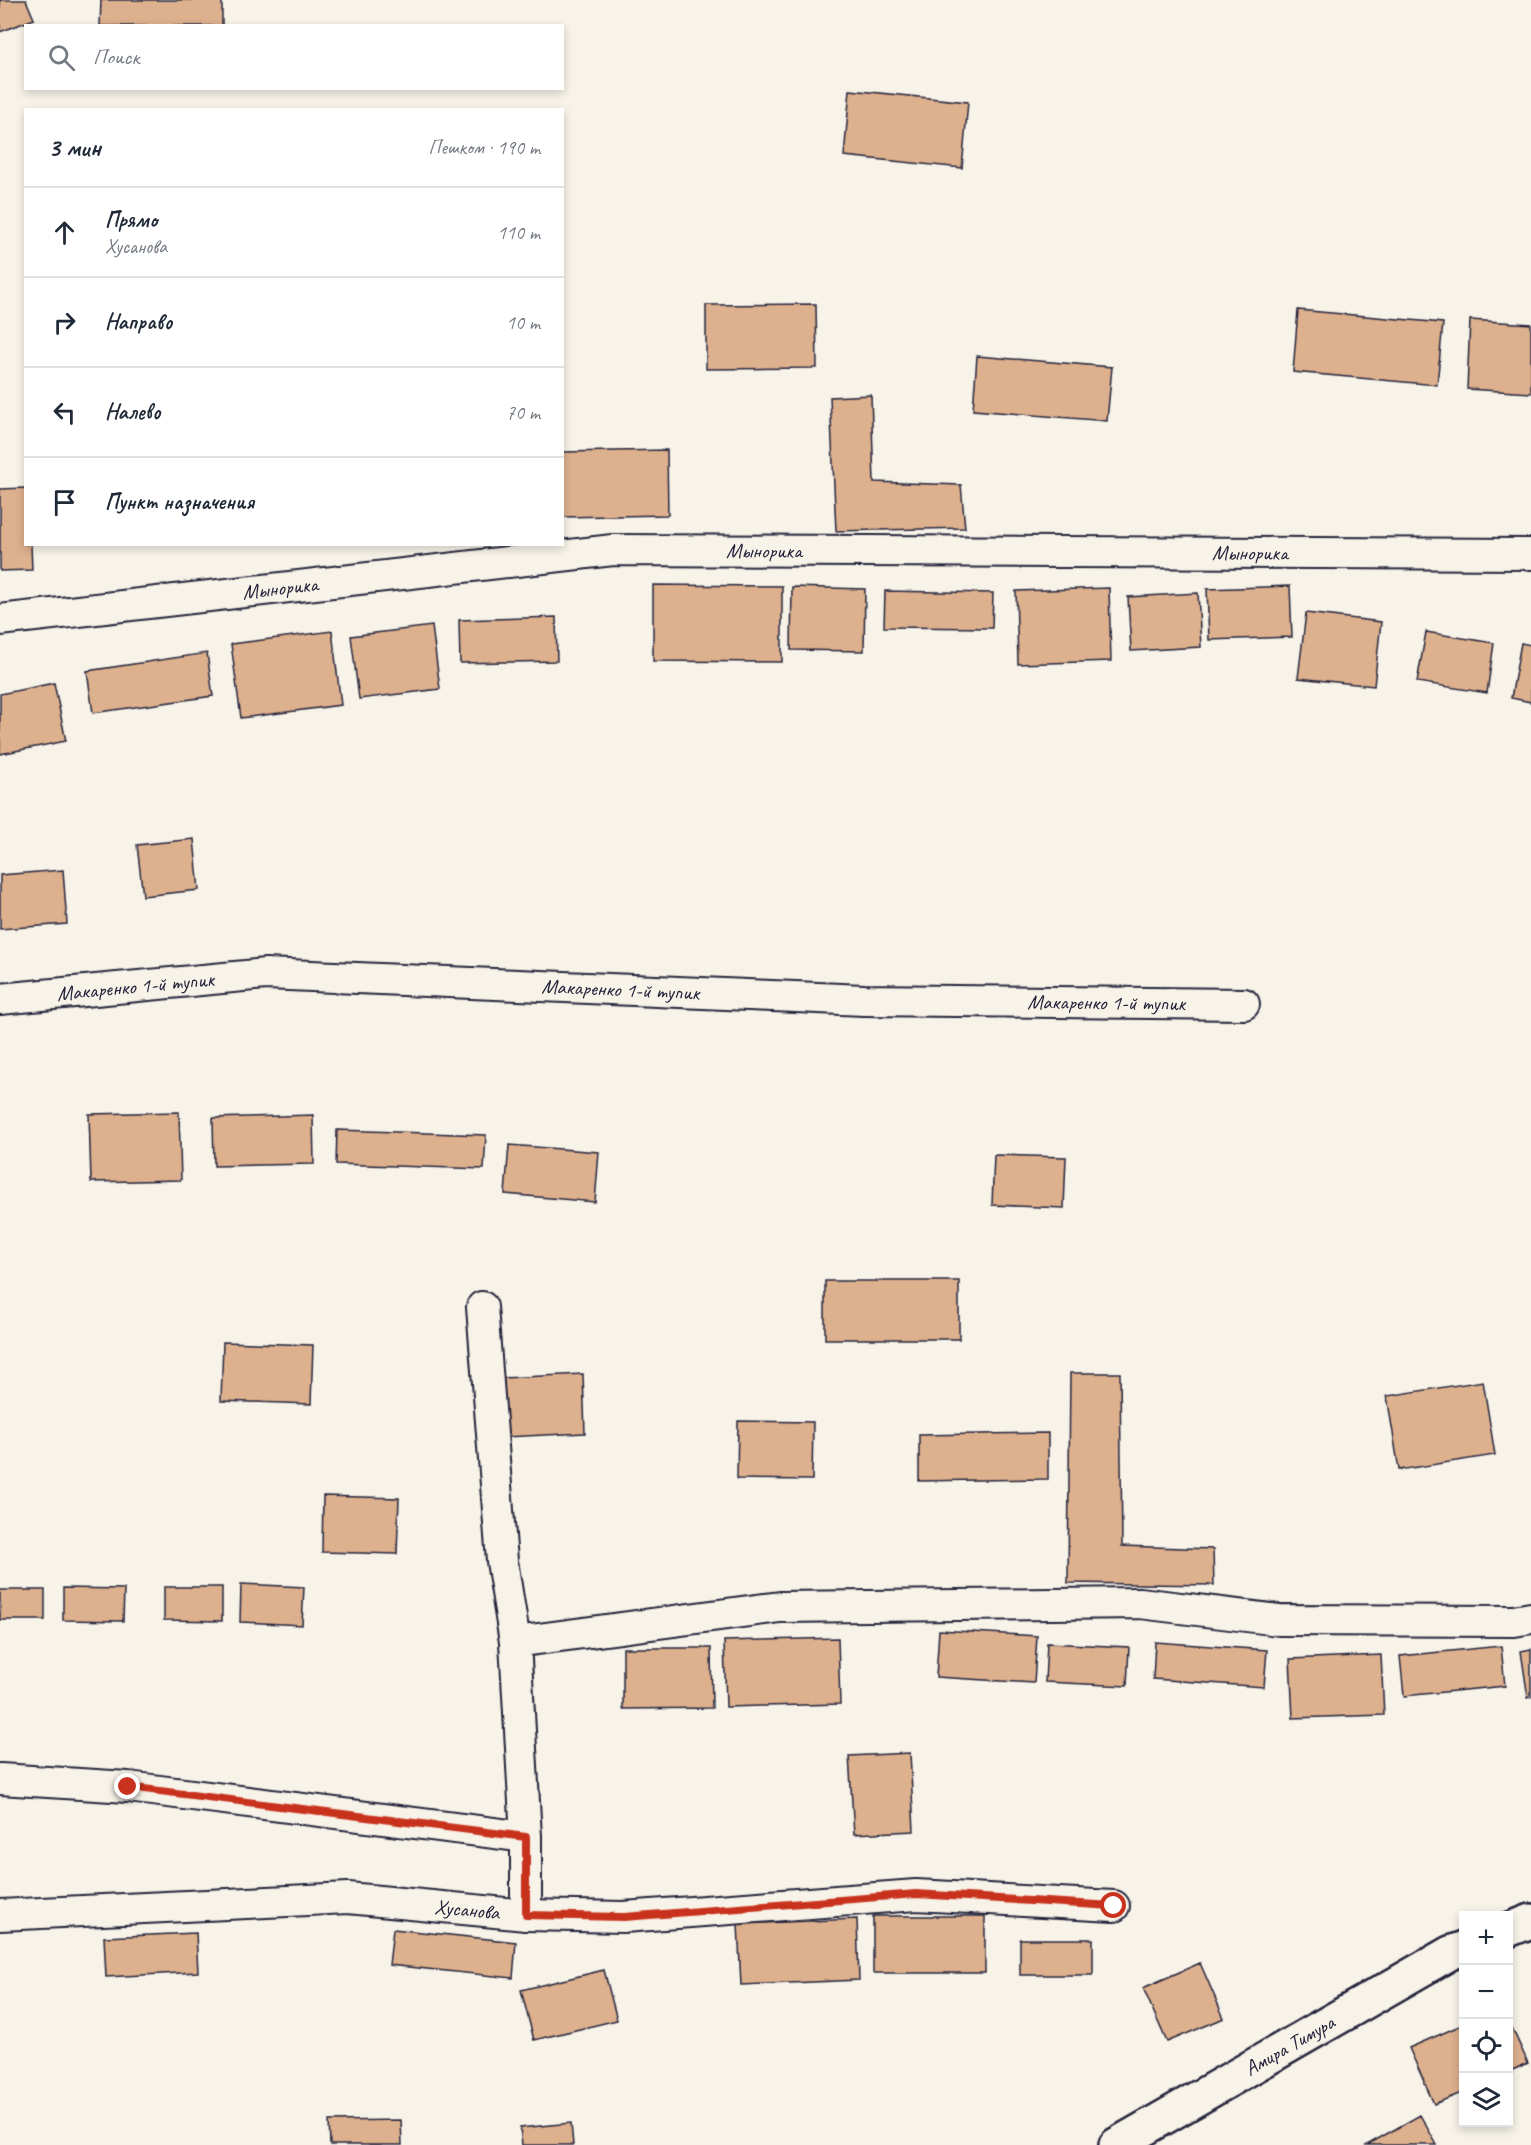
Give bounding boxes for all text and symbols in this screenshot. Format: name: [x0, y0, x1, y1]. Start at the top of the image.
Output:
search box: [24, 24, 564, 90]
icon: search: [45, 41, 78, 74]
text: Поиск: [93, 43, 139, 71]
text: 3 мин: [48, 131, 101, 164]
text: Пешком · 190 m: [428, 135, 540, 160]
text: Прямо: [105, 206, 157, 234]
icon: ahead: [48, 216, 81, 249]
text: 110 m: [497, 220, 540, 245]
text: Хусанова: [105, 234, 167, 259]
icon: right: [48, 306, 81, 339]
text: Направо: [105, 308, 172, 336]
text: 10 m: [506, 310, 540, 335]
icon: left: [48, 396, 81, 429]
text: Налево: [105, 398, 161, 426]
text: 70 m: [506, 400, 540, 425]
icon: arrive: [48, 486, 81, 519]
text: Пункт назначения: [105, 488, 254, 516]
street label: Мынорика: [726, 537, 804, 564]
street label: Мынорика: [1212, 540, 1290, 566]
street label: Мынорика: [241, 571, 322, 605]
street label: Макаренко 1-й тупик: [56, 966, 217, 1007]
street label: Макаренко 1-й тупик: [541, 973, 701, 1006]
street label: Макаренко 1-й тупик: [1027, 989, 1187, 1016]
route end: [114, 1773, 140, 1799]
route start: [1100, 1892, 1126, 1918]
street label: Хусанова: [433, 1893, 502, 1926]
map controls: [1459, 1911, 1513, 2127]
button: +: [1459, 1911, 1513, 1965]
button: −: [1459, 1965, 1513, 2019]
street label: Амира Тимура: [1240, 2008, 1341, 2081]
button: locate: [1459, 2019, 1513, 2073]
button: layers: [1459, 2073, 1513, 2127]

